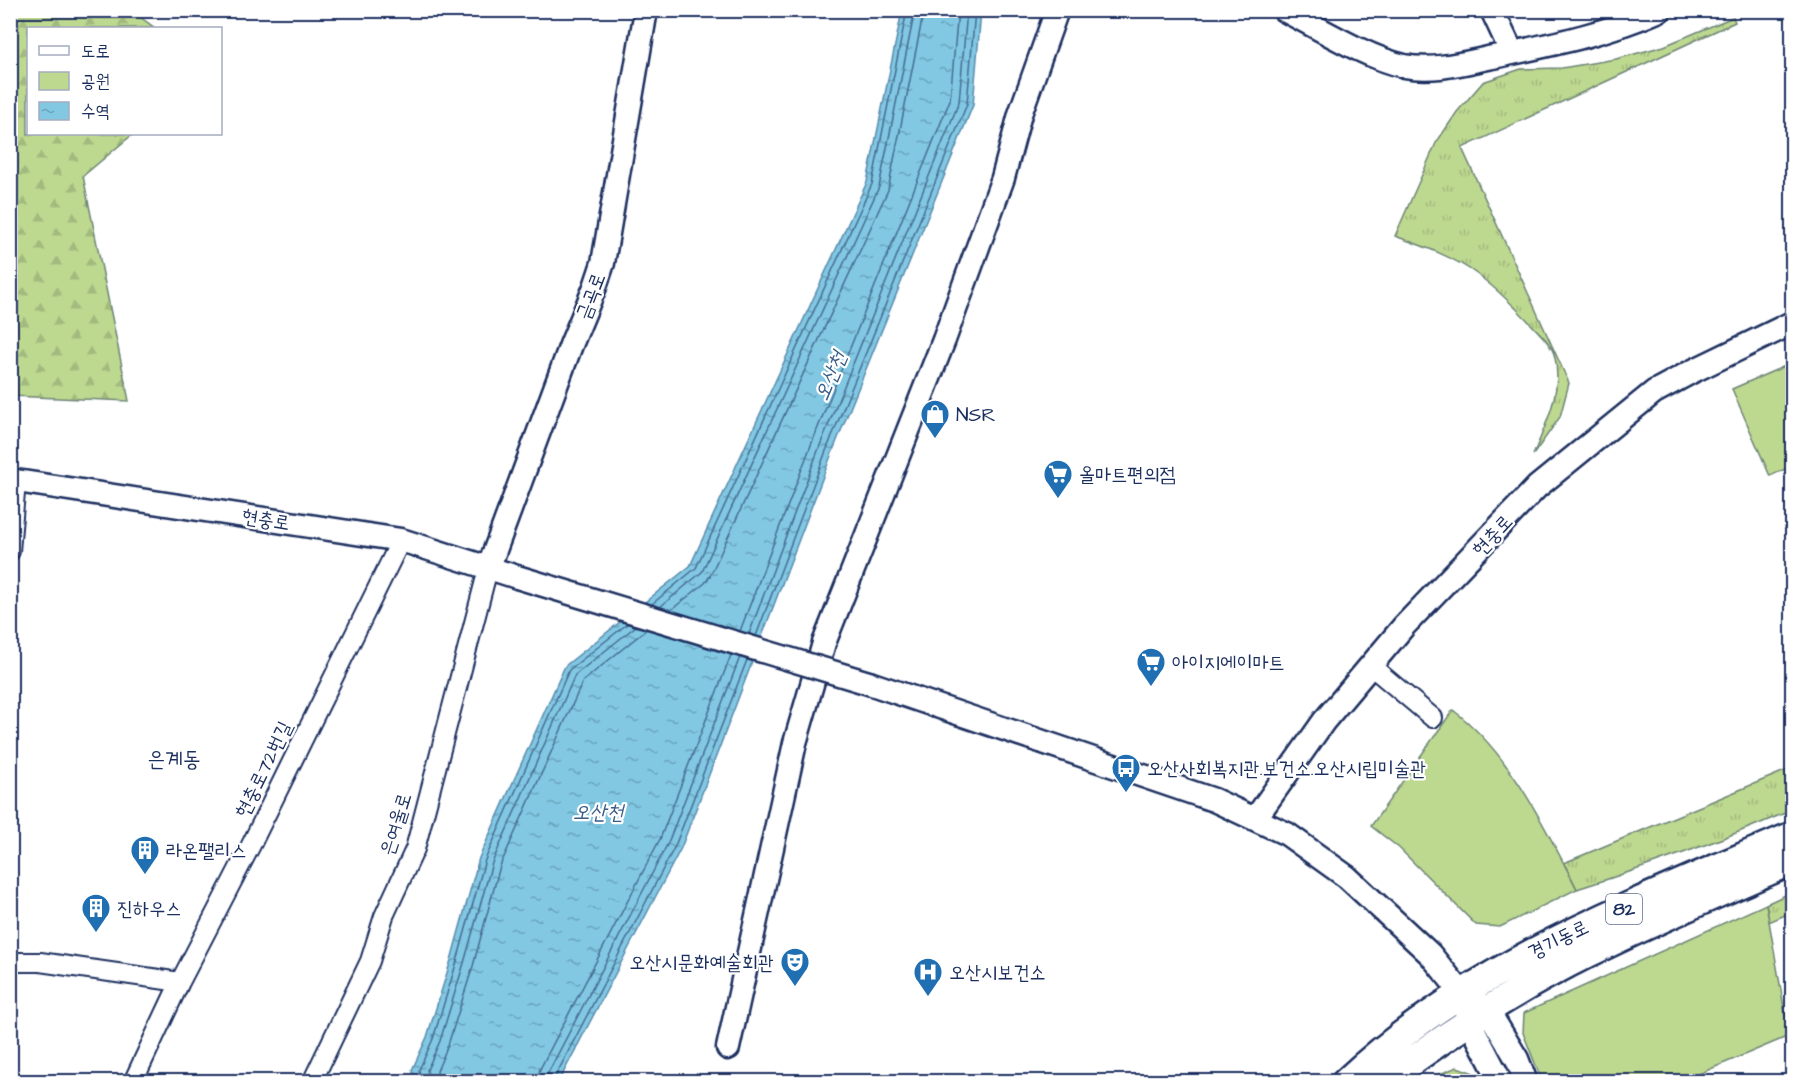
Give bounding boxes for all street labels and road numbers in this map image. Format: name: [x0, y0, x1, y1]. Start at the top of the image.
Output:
street label: 금곡로: [569, 269, 613, 324]
street label: 현충로: [240, 502, 292, 538]
street label: 현충로: [1466, 508, 1519, 563]
street label: 현충로72번길: [228, 716, 299, 822]
street label: 은여울로: [373, 789, 419, 859]
road number: 82: [1606, 894, 1642, 924]
street label: 경기동로: [1523, 913, 1594, 967]

